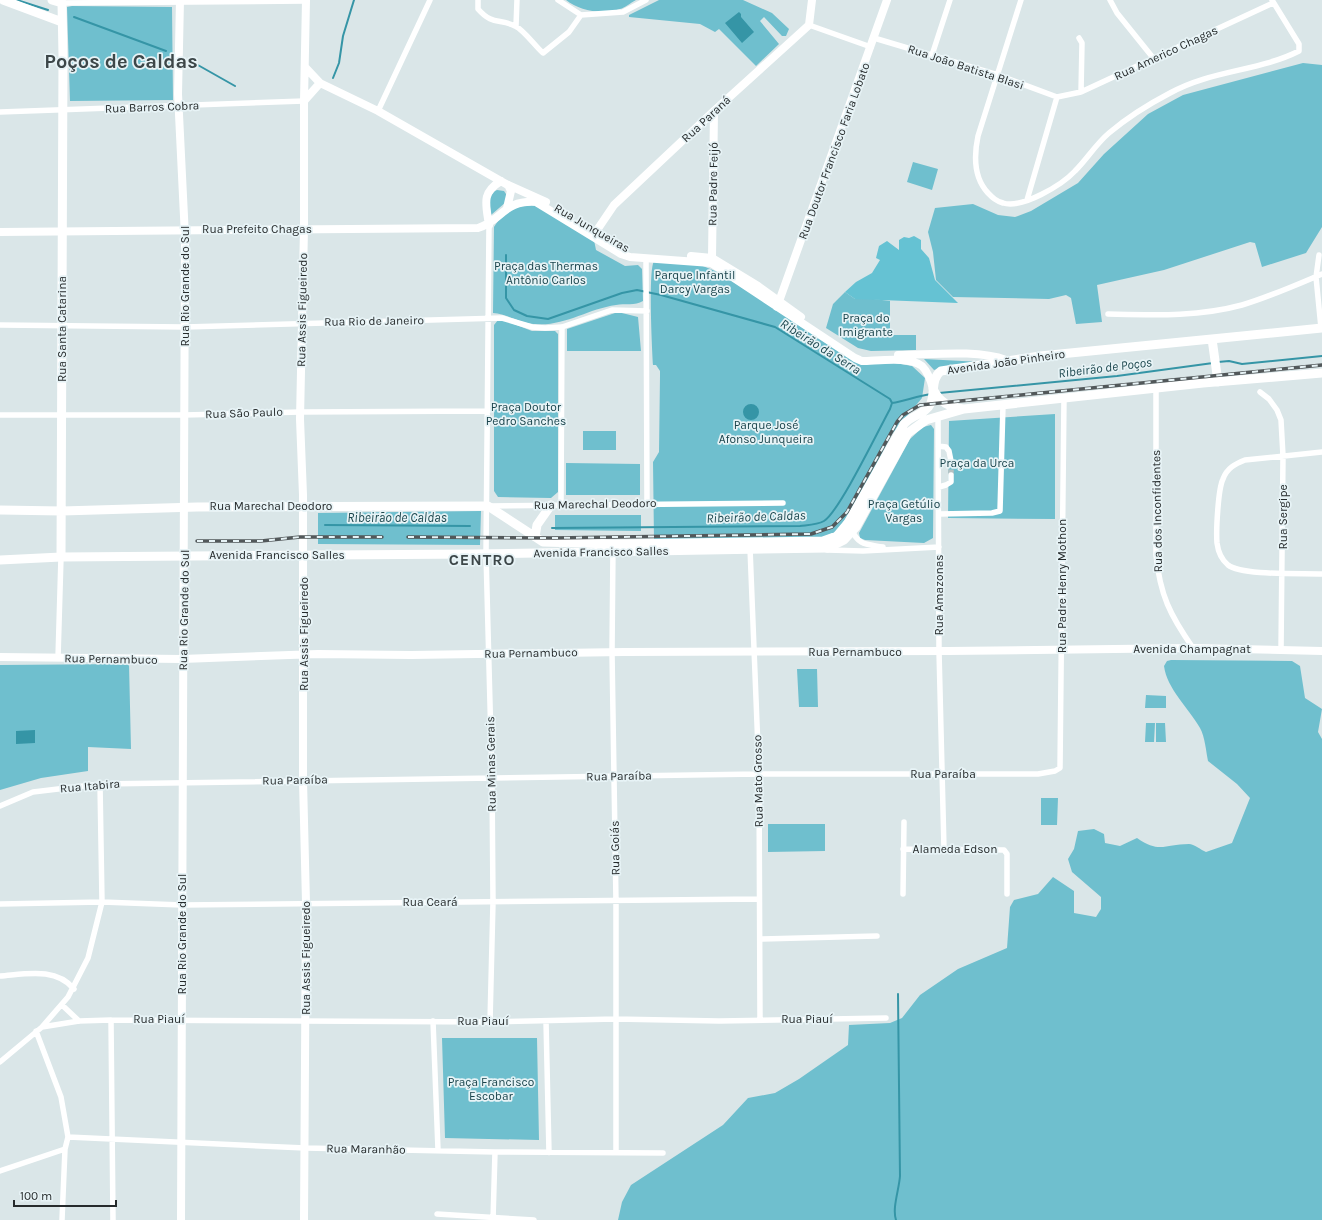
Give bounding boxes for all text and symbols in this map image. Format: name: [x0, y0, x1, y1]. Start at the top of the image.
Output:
street label: Rua Americo Chagas: [1112, 23, 1220, 83]
street label: Rua João Batista Blasi: [906, 42, 1026, 92]
district label: Poços de Caldas: [44, 50, 198, 73]
street label: Rua Doutor Francisco Faria Lobato: [795, 61, 873, 241]
street label: Rua Paraná: [679, 93, 733, 145]
street label: Rua Barros Cobra: [105, 98, 199, 116]
street label: Rua Padre Feijó: [705, 142, 721, 226]
street label: Rua Junqueiras: [552, 201, 632, 255]
street label: Rua Prefeito Chagas: [202, 222, 312, 236]
street label: Rua Rio Grande do Sul: [178, 226, 192, 346]
street label: Rua Assis Figueiredo: [294, 253, 310, 367]
park label: Praça das Thermas Antônio Carlos: [494, 259, 598, 287]
park label: Parque Infantil Darcy Vargas: [655, 268, 735, 296]
street label: Rua Santa Catarina: [55, 276, 69, 382]
park label: Praça do Imigrante: [839, 311, 893, 339]
street label: Rua Rio de Janeiro: [324, 313, 424, 329]
water label: Ribeirão da Serra: [778, 316, 864, 377]
street label: Avenida João Pinheiro: [946, 347, 1066, 377]
water label: Ribeirão de Poços: [1057, 354, 1153, 381]
park label: Praça Doutor Pedro Sanches: [486, 400, 566, 428]
street label: Rua São Paulo: [205, 405, 283, 421]
park label: Parque José Afonso Junqueira: [719, 418, 813, 446]
street label: Rua dos Inconfidentes: [1149, 450, 1165, 572]
park label: Praça da Urca: [940, 456, 1014, 470]
street label: Rua Sergipe: [1276, 484, 1290, 550]
street label: Rua Marechal Deodoro: [533, 496, 657, 512]
park label: Praça Getúlio Vargas: [868, 497, 940, 525]
street label: Rua Marechal Deodoro: [210, 499, 332, 513]
water label: Ribeirão de Caldas: [706, 507, 806, 526]
water label: Ribeirão de Caldas: [347, 510, 447, 525]
street label: Rua Padre Henry Mothon: [1055, 519, 1069, 653]
street label: Avenida Francisco Salles: [533, 544, 669, 560]
street label: Avenida Francisco Salles: [209, 548, 345, 562]
street label: Rua Rio Grande do Sul: [176, 549, 192, 671]
district label: CENTRO: [449, 550, 515, 569]
street label: Rua Amazonas: [932, 554, 946, 636]
street label: Rua Assis Figueiredo: [297, 577, 311, 691]
street label: Avenida Champagnat: [1133, 642, 1251, 656]
street label: Rua Pernambuco: [484, 645, 578, 661]
street label: Rua Pernambuco: [808, 645, 902, 659]
street label: Rua Pernambuco: [64, 651, 158, 667]
street label: Rua Minas Gerais: [483, 716, 499, 812]
street label: Rua Mato Grosso: [750, 735, 766, 827]
street label: Rua Paraíba: [910, 767, 976, 781]
street label: Rua Paraíba: [586, 768, 652, 784]
street label: Rua Paraíba: [262, 772, 328, 788]
street label: Rua Itabira: [59, 776, 121, 796]
street label: Rua Goiás: [608, 820, 622, 876]
street label: Alameda Edson: [913, 842, 997, 856]
street label: Rua Rio Grande do Sul: [175, 874, 189, 994]
street label: Rua Ceará: [402, 895, 458, 909]
street label: Rua Assis Figueiredo: [299, 901, 313, 1015]
street label: Rua Piauí: [133, 1012, 185, 1026]
street label: Rua Piauí: [781, 1012, 833, 1026]
street label: Rua Piauí: [457, 1014, 509, 1028]
park label: Praça Francisco Escobar: [448, 1075, 534, 1103]
street label: Rua Maranhão: [326, 1141, 406, 1157]
scale bar: [14, 1182, 116, 1208]
text: 100 m: [20, 1189, 52, 1203]

